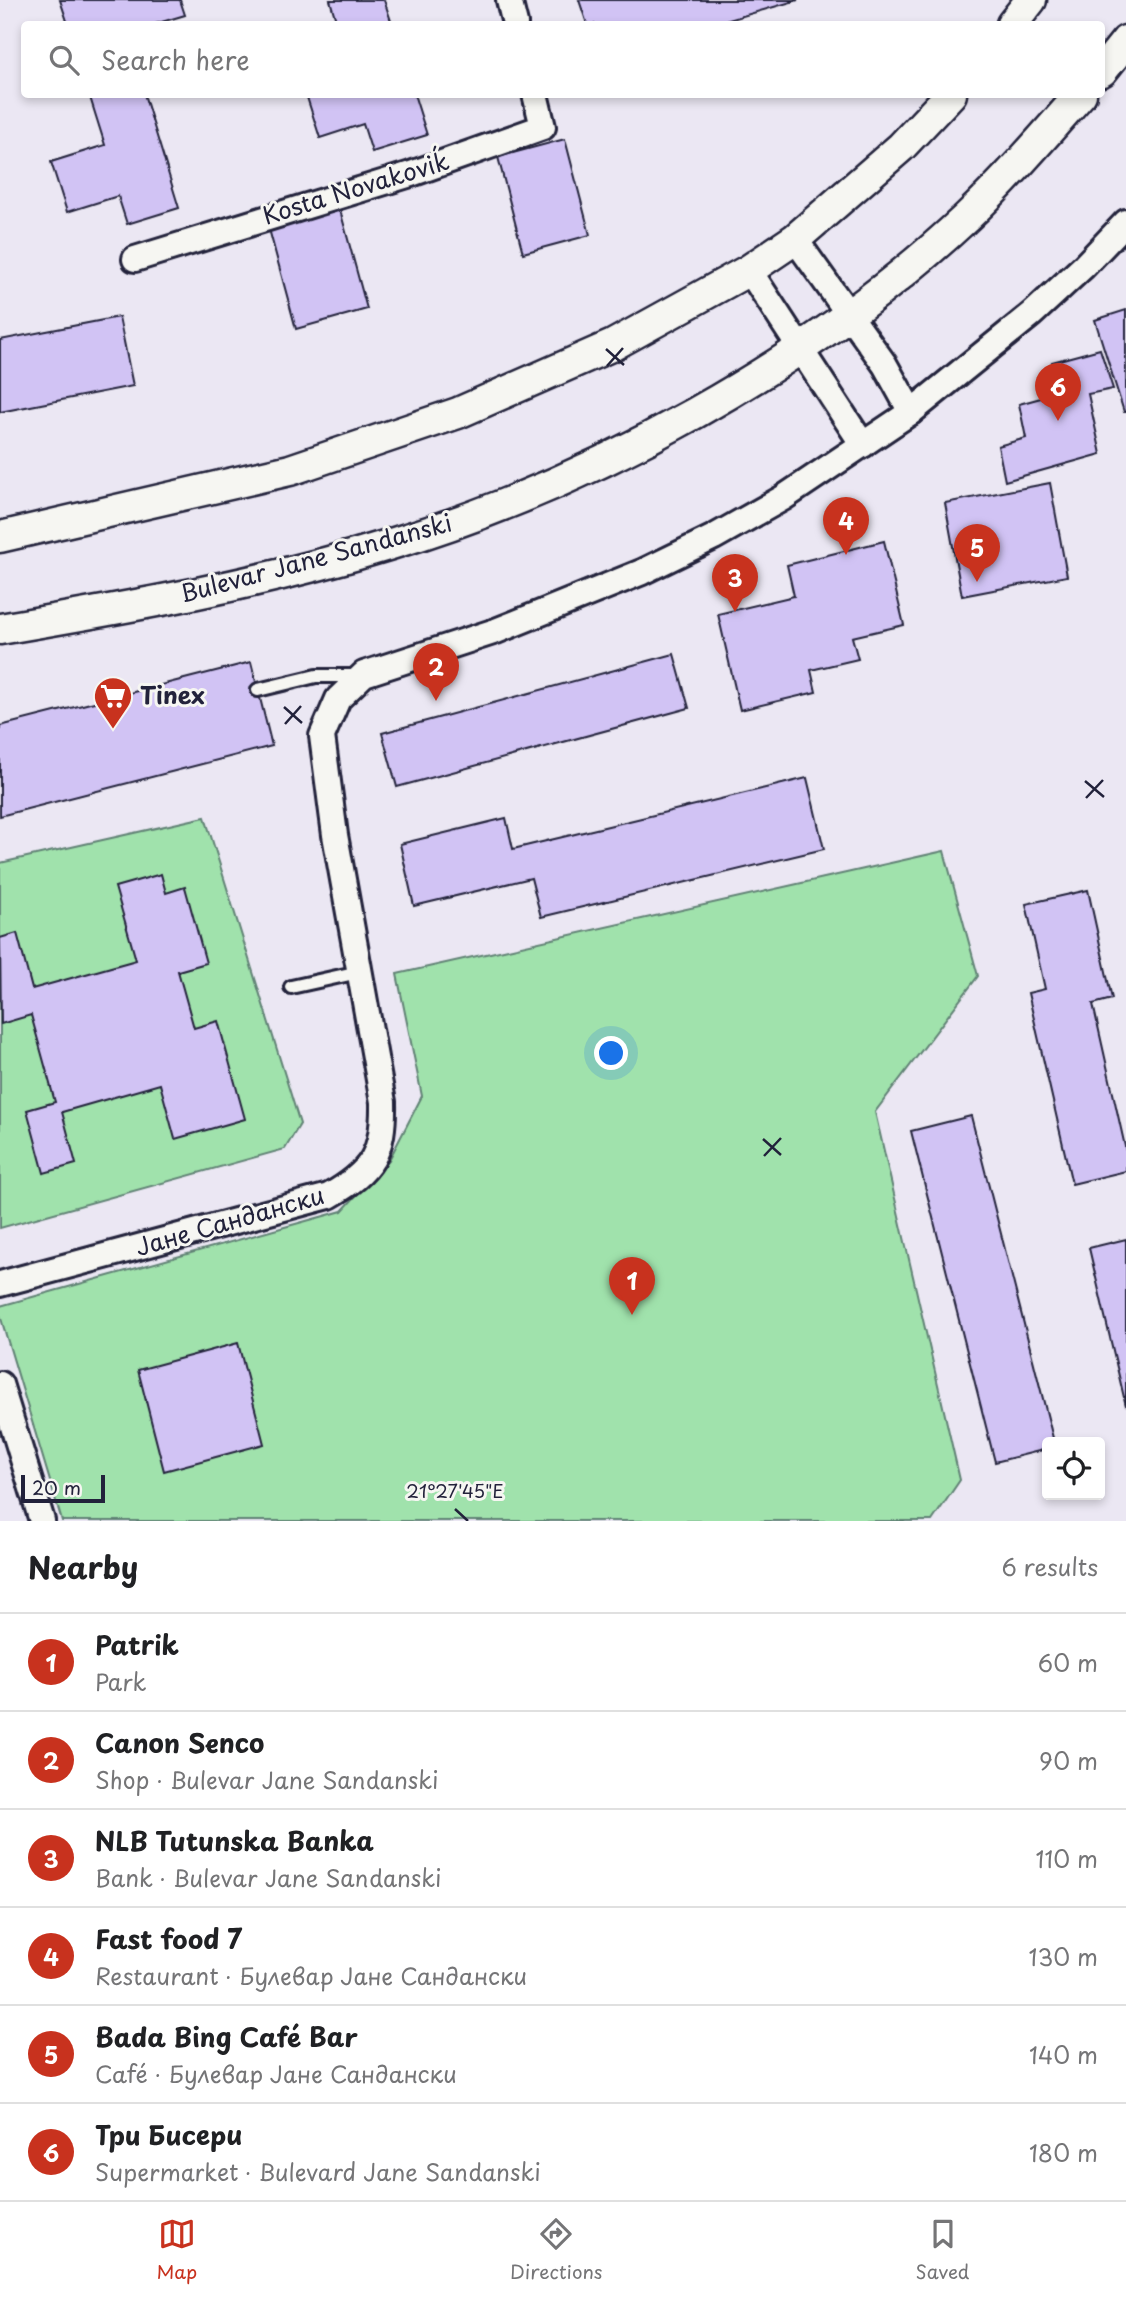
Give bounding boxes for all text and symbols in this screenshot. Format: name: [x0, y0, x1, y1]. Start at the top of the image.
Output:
search box: [21, 21, 1105, 98]
text: Search here: [101, 40, 250, 79]
icon: search: [45, 41, 83, 79]
street label: Kosta Novakoviḱ: [258, 142, 453, 233]
pin: 6: [1035, 363, 1081, 421]
pin: 4: [823, 497, 869, 555]
street label: Bulevar Jane Sandanski: [175, 503, 456, 611]
pin: 5: [954, 524, 1000, 582]
pin: 3: [712, 554, 758, 612]
pin: 2: [413, 643, 459, 701]
supermarket icon: Tinex: [92, 675, 134, 730]
place label: Tinex: [140, 676, 205, 712]
your location: [594, 1036, 628, 1070]
street label: Јане Сандански: [131, 1176, 328, 1264]
pin: 1: [609, 1257, 655, 1315]
map controls: [1042, 1437, 1105, 1500]
button: locate: [1042, 1437, 1105, 1500]
scale bar: [21, 1472, 105, 1504]
text: 20 m: [32, 1473, 81, 1501]
text: 21°27'45"E: [406, 1477, 504, 1504]
text: Nearby: [28, 1544, 138, 1589]
text: 6 results: [1002, 1549, 1098, 1584]
text: Patrik: [95, 1625, 179, 1664]
text: 1: [46, 1645, 57, 1680]
text: 60 m: [1038, 1645, 1098, 1680]
text: Park: [95, 1664, 146, 1699]
text: Canon Senco: [95, 1723, 264, 1762]
text: 2: [43, 1743, 59, 1778]
text: 90 m: [1039, 1743, 1098, 1778]
text: Shop · Bulevar Jane Sandanski: [95, 1762, 438, 1797]
text: NLB Tutunska Banka: [95, 1821, 374, 1860]
text: 3: [43, 1841, 59, 1876]
text: 110 m: [1036, 1841, 1098, 1876]
text: Bank · Bulevar Jane Sandanski: [95, 1860, 442, 1895]
text: Fast food 7: [95, 1919, 242, 1958]
text: 4: [43, 1939, 59, 1974]
text: 130 m: [1028, 1939, 1098, 1974]
text: Restaurant · Булевар Јане Сандански: [95, 1958, 527, 1993]
text: Bada Bing Café Bar: [95, 2017, 358, 2056]
text: 5: [44, 2037, 58, 2072]
text: 140 m: [1029, 2037, 1098, 2072]
text: Café · Булевар Јане Сандански: [95, 2056, 457, 2091]
text: Три Бисери: [95, 2115, 242, 2154]
text: 6: [43, 2135, 59, 2170]
text: 180 m: [1029, 2135, 1098, 2170]
text: Supermarket · Bulevard Jane Sandanski: [95, 2154, 541, 2189]
tab: Map: [157, 2215, 197, 2285]
tab: Directions: [510, 2215, 603, 2285]
tab: Saved: [916, 2215, 969, 2285]

